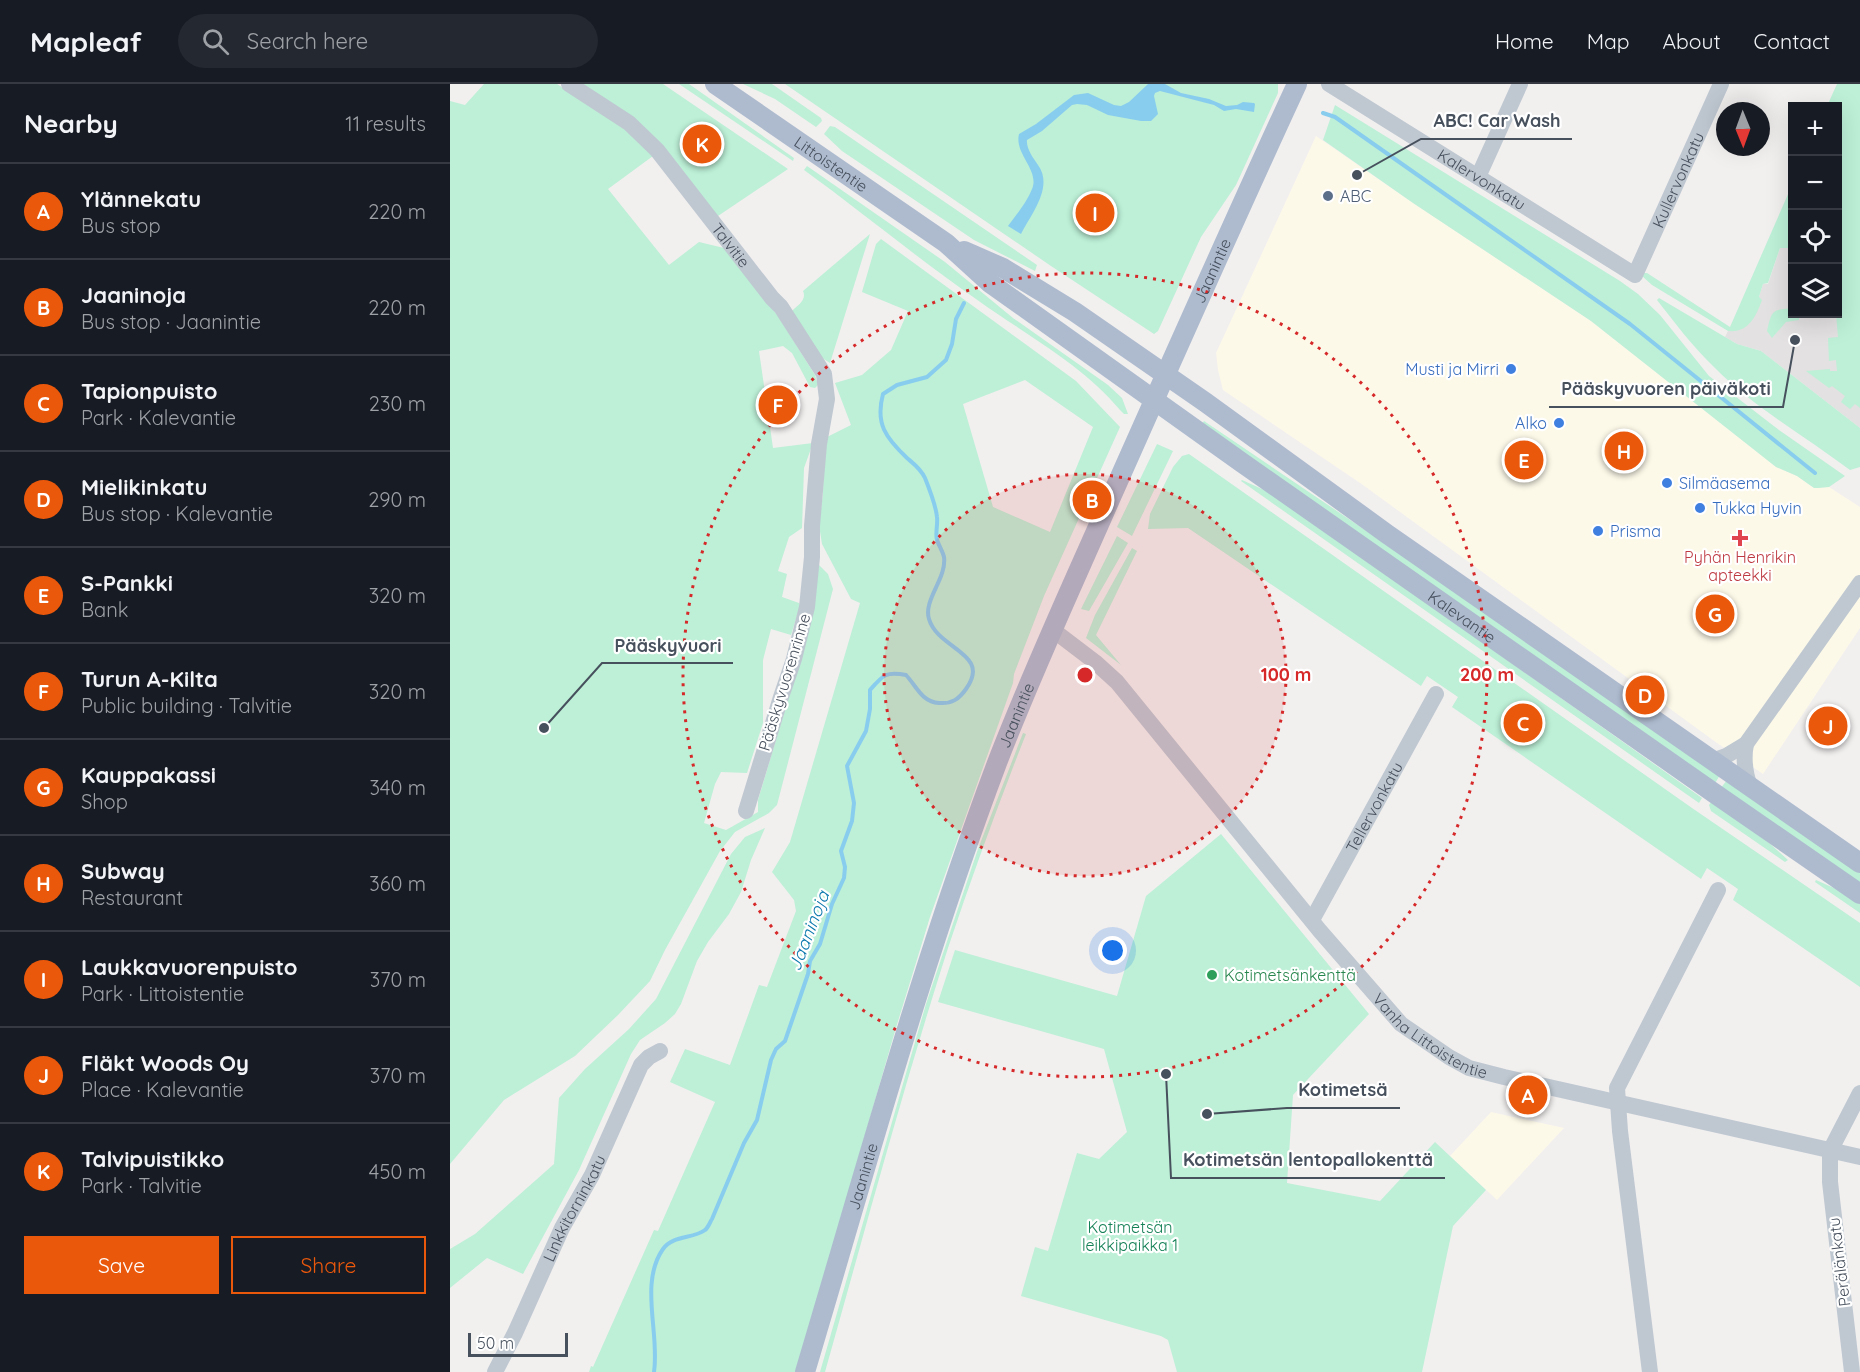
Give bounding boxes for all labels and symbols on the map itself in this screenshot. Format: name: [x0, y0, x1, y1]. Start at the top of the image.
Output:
north arrow: [1716, 102, 1770, 156]
callout: ABC! Car Wash: [1421, 103, 1572, 139]
text: ABC! Car Wash: [1433, 109, 1561, 132]
pin: K: [682, 122, 722, 166]
street label: Kullervonkatu: [1648, 129, 1708, 231]
street label: Littoistentie: [790, 132, 872, 196]
street label: Kalervonkatu: [1434, 144, 1529, 214]
place label: ABC: [1340, 186, 1371, 206]
marker: ABC: [1321, 189, 1335, 203]
pin: I: [1076, 190, 1114, 236]
street label: Talvitie: [707, 219, 754, 271]
street label: Jaanintie: [1189, 235, 1235, 306]
place label: Musti ja Mirri: [1405, 359, 1499, 379]
marker: Musti ja Mirri: [1504, 362, 1518, 376]
callout: Pääskyvuoren päiväkoti: [1549, 371, 1783, 407]
text: Pääskyvuoren päiväkoti: [1561, 377, 1771, 400]
pin: F: [758, 382, 798, 428]
place label: Alko: [1515, 413, 1547, 433]
marker: Alko: [1552, 416, 1566, 430]
pin: H: [1604, 428, 1644, 473]
pin: E: [1504, 438, 1544, 482]
place label: Silmäasema: [1679, 473, 1770, 493]
marker: Silmäasema: [1660, 476, 1674, 490]
pin: B: [1072, 478, 1112, 522]
place label: Tukka Hyvin: [1712, 498, 1802, 518]
marker: Tukka Hyvin: [1693, 501, 1707, 515]
place label: Prisma: [1610, 521, 1661, 541]
marker: Prisma: [1591, 524, 1605, 538]
marker: Pyhän Henrikin apteekki: [1733, 531, 1747, 545]
place label: Pyhän Henrikin apteekki: [1684, 547, 1796, 585]
street label: Kalevantie: [1424, 586, 1500, 647]
pin: G: [1696, 592, 1734, 636]
street label: Pääskyvuorenrinne: [754, 611, 814, 753]
callout: Pääskyvuori: [602, 627, 733, 663]
text: Pääskyvuori: [614, 634, 722, 657]
text: 100 m: [1261, 663, 1311, 686]
text: 200 m: [1460, 663, 1514, 686]
centre of rings: [1075, 665, 1095, 685]
pin: D: [1626, 672, 1664, 718]
street label: Jaanintie: [994, 680, 1038, 751]
pin: C: [1504, 700, 1542, 746]
pin: J: [1808, 704, 1848, 748]
street label: Tellervonkatu: [1341, 758, 1407, 856]
water label: Jaaninoja: [783, 887, 835, 974]
your location: [1098, 936, 1127, 965]
place label: Kotimetsänkenttä: [1224, 965, 1356, 985]
marker: Kotimetsänkenttä: [1205, 968, 1219, 982]
street label: Vanha Littoistentie: [1369, 989, 1489, 1082]
callout: Kotimetsä: [1287, 1072, 1400, 1108]
pin: A: [1508, 1072, 1548, 1118]
text: Kotimetsä: [1298, 1078, 1388, 1101]
street label: Jaanintie: [843, 1141, 882, 1212]
callout: Kotimetsän lentopallokenttä: [1171, 1142, 1445, 1178]
text: Kotimetsän lentopallokenttä: [1183, 1148, 1433, 1171]
street label: Linkkitorninkatu: [538, 1152, 610, 1265]
street label: Perälänkatu: [1824, 1216, 1854, 1308]
park label: Kotimetsän leikkipaikka 1: [1082, 1217, 1178, 1255]
scale bar: [468, 1330, 568, 1358]

